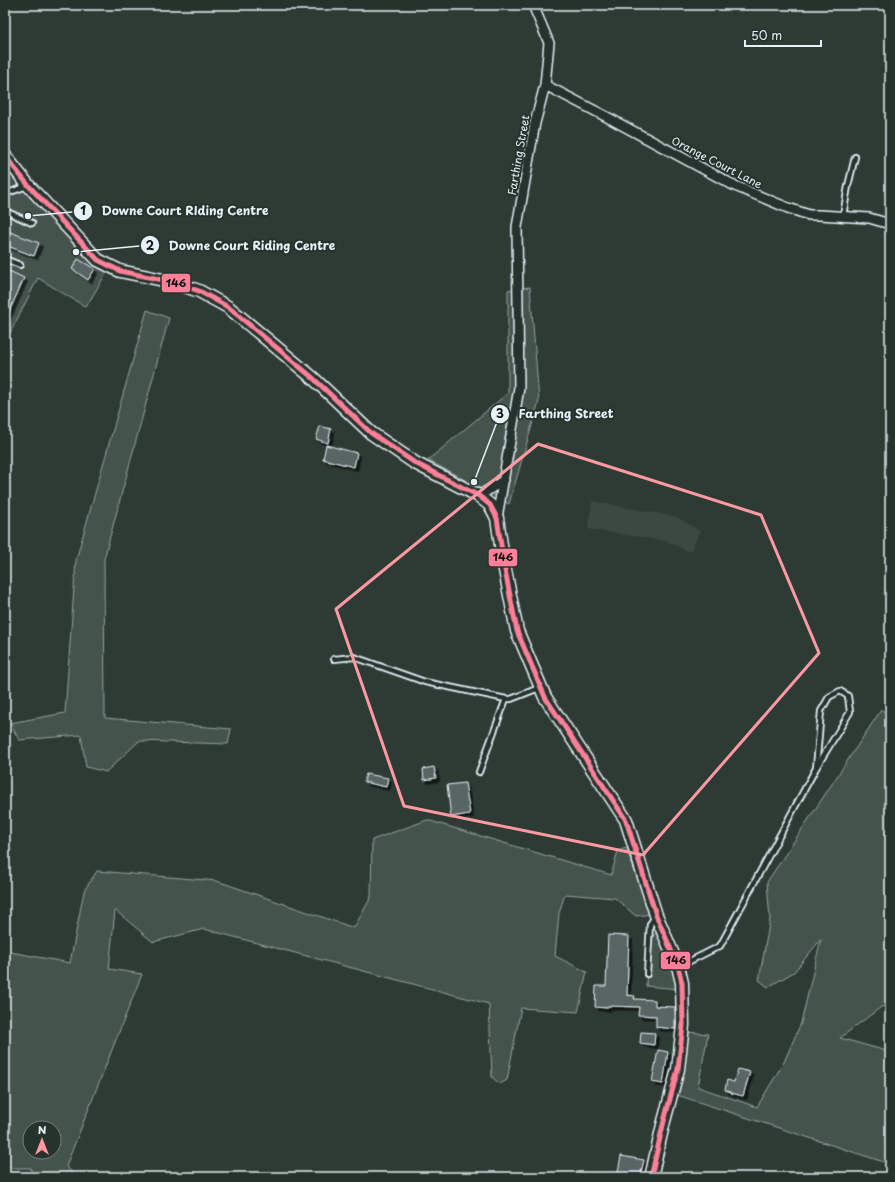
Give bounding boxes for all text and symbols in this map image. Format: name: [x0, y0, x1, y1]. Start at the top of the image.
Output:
scale bar: [745, 22, 821, 48]
text: 50 m: [751, 26, 782, 44]
street label: Farthing Street: [503, 113, 534, 196]
street label: Orange Court Lane: [669, 132, 765, 192]
callout: Downe Court RIding Centre: [73, 199, 277, 223]
text: 1: [80, 201, 86, 219]
text: Downe Court RIding Centre: [102, 201, 269, 219]
callout: Downe Court Riding Centre: [140, 233, 343, 257]
text: 2: [146, 236, 155, 254]
text: Downe Court Riding Centre: [169, 236, 336, 254]
line badge: 146: [161, 273, 191, 293]
text: 146: [166, 274, 187, 291]
callout: Farthing Street: [490, 402, 622, 426]
text: 3: [496, 404, 504, 422]
text: Farthing Street: [518, 404, 614, 422]
line badge: 146: [488, 548, 518, 567]
text: 146: [493, 548, 514, 565]
line badge: 146: [660, 951, 691, 970]
text: 146: [666, 951, 687, 968]
north arrow: [22, 1120, 62, 1160]
text: N: [38, 1121, 47, 1138]

